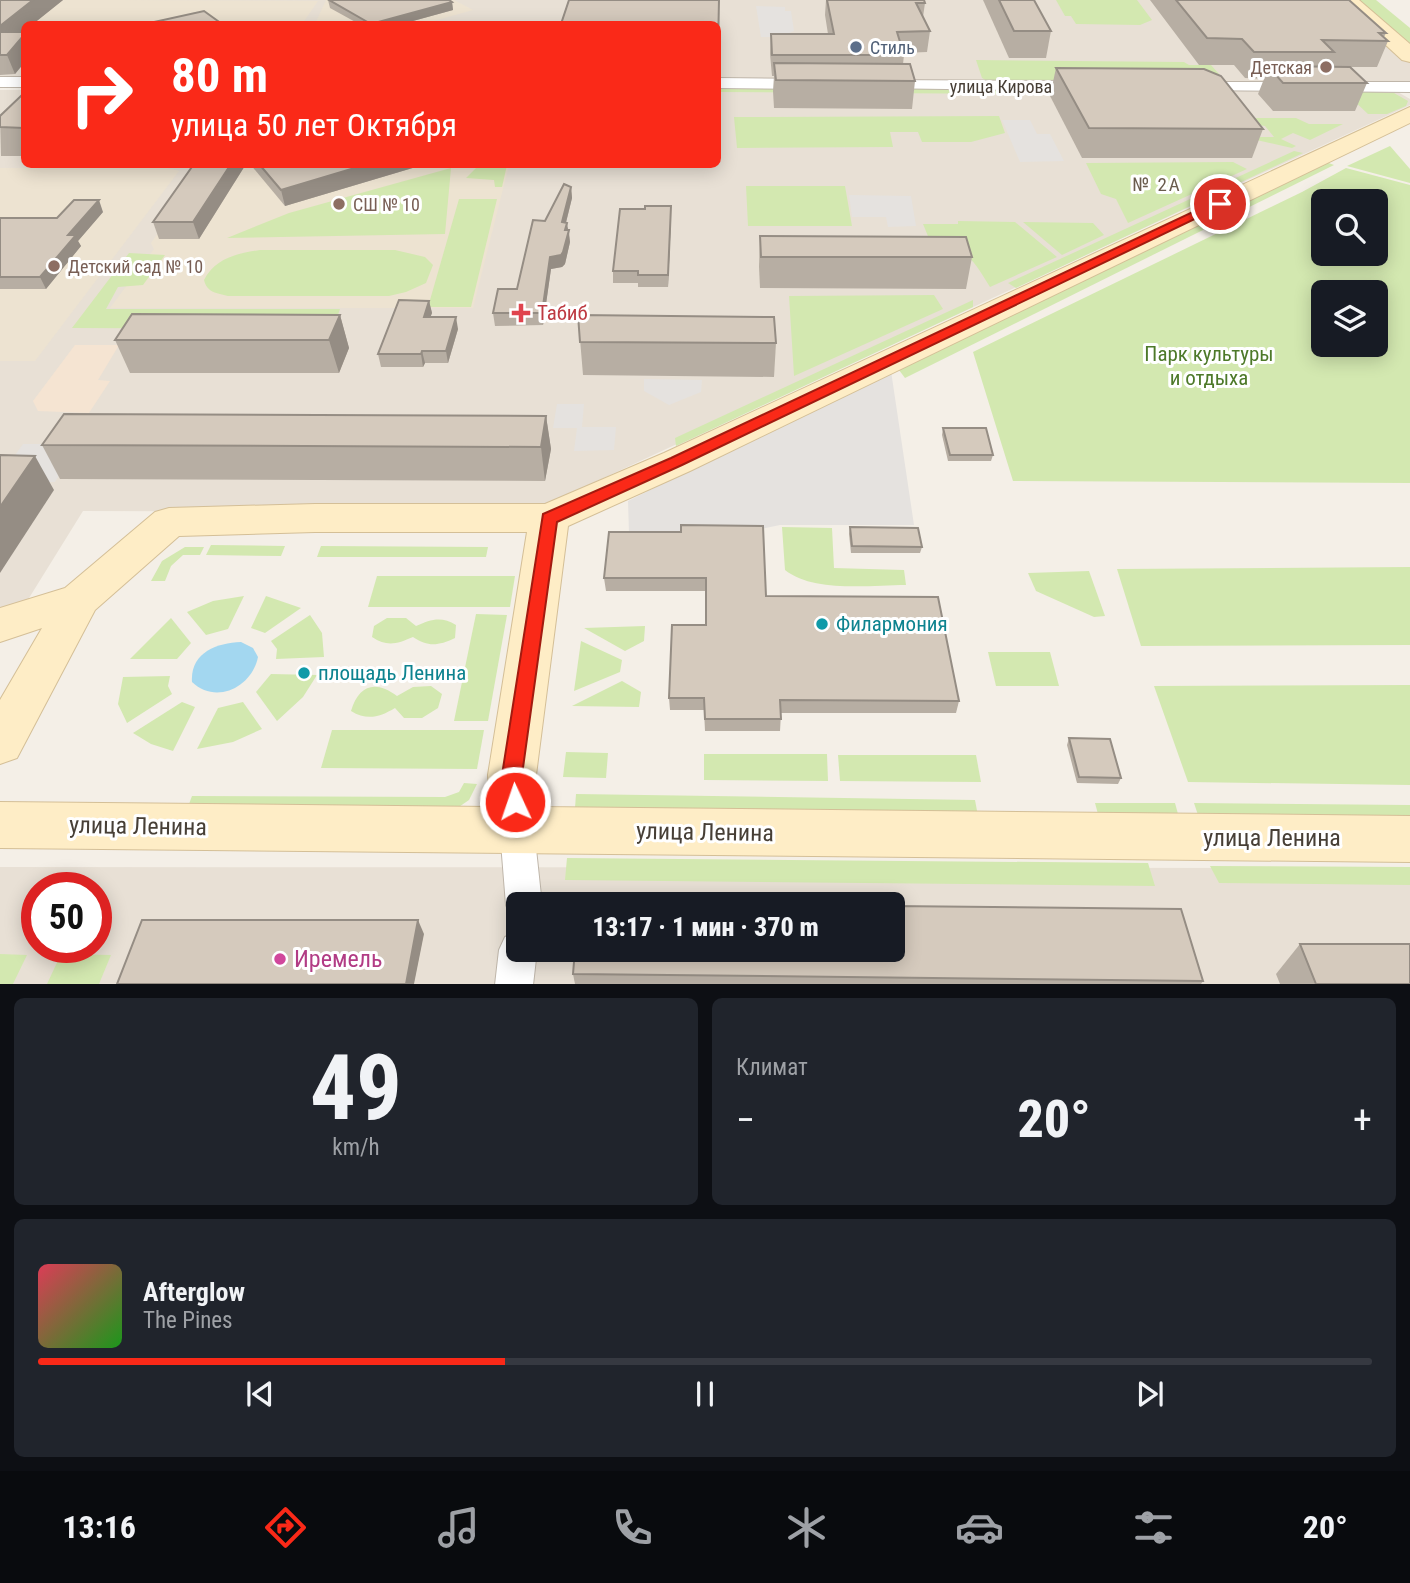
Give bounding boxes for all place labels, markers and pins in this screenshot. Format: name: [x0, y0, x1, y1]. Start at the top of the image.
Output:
place label: Стиль: [870, 37, 915, 58]
marker: Стиль: [848, 39, 864, 55]
place label: Детская: [1251, 57, 1312, 78]
marker: Детская: [1318, 59, 1334, 75]
pin: [1190, 174, 1250, 234]
place label: СШ № 10: [353, 194, 420, 215]
marker: СШ № 10: [331, 196, 347, 212]
place label: Детский сад № 10: [68, 256, 203, 277]
marker: Детский сад № 10: [46, 258, 62, 274]
place label: Табиб: [537, 301, 588, 325]
marker: Табиб: [511, 303, 531, 323]
place label: Филармония: [836, 612, 948, 636]
marker: Филармония: [814, 616, 830, 632]
place label: площадь Ленина: [318, 661, 466, 685]
marker: площадь Ленина: [296, 665, 312, 681]
place label: Иремель: [294, 945, 382, 973]
marker: Иремель: [272, 951, 288, 967]

